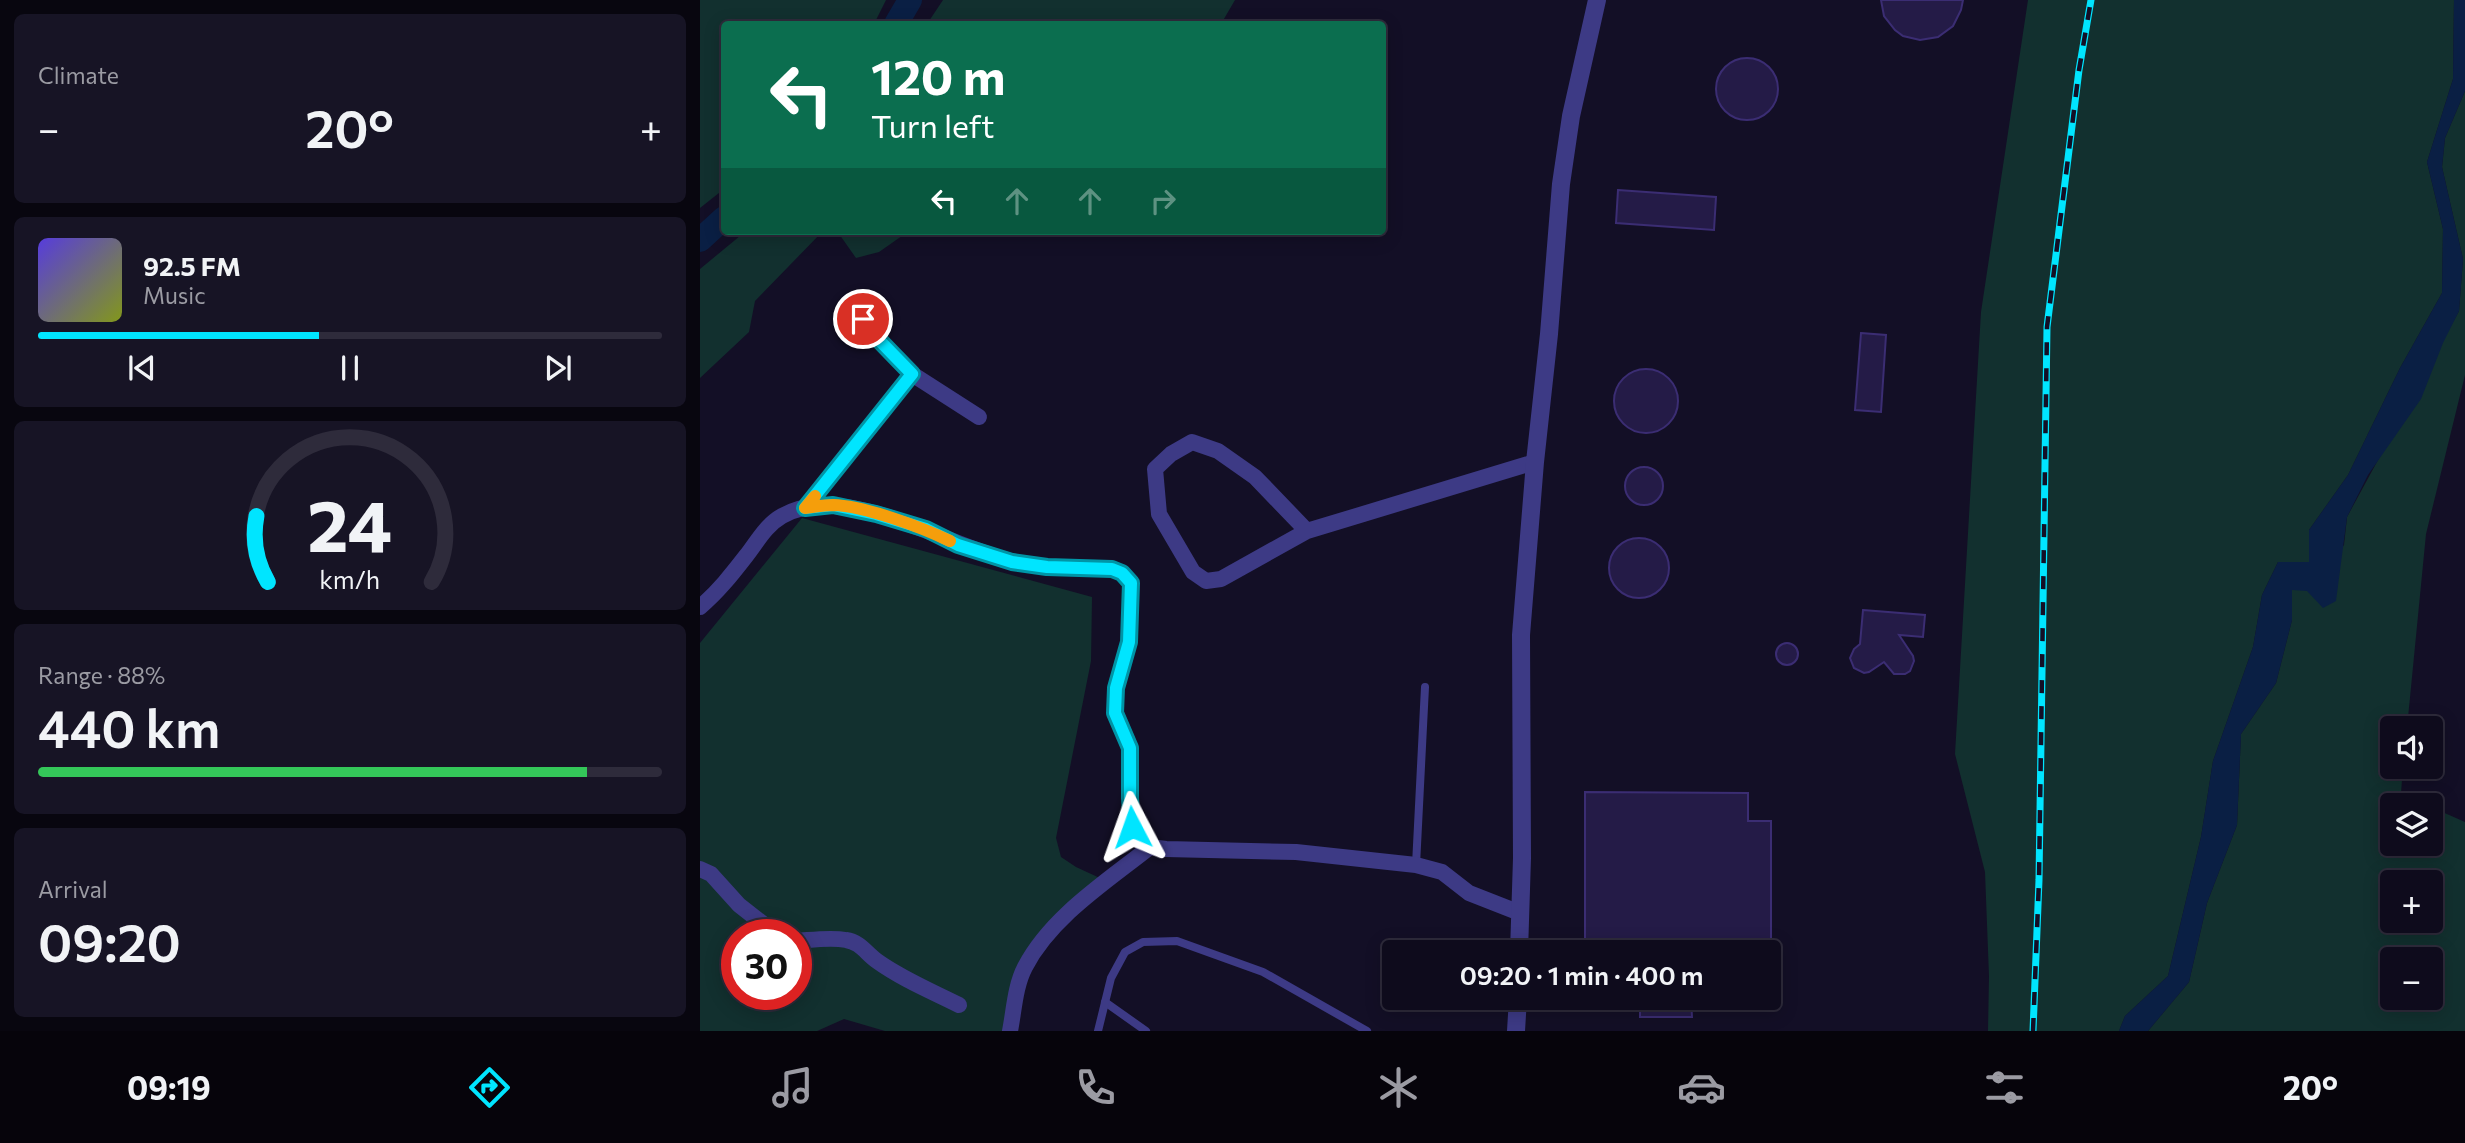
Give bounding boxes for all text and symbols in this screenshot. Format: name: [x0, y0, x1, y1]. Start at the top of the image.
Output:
text: 120 m: [871, 45, 1005, 105]
icon: left: [756, 49, 847, 140]
text: Climate: [38, 61, 119, 89]
text: 20°: [305, 95, 394, 159]
text: −: [38, 104, 60, 151]
text: +: [640, 104, 662, 151]
text: Turn left: [871, 105, 995, 145]
icon: left: [925, 182, 963, 220]
icon: ahead: [998, 182, 1036, 220]
icon: ahead: [1071, 182, 1109, 220]
icon: right: [1144, 182, 1182, 220]
text: 92.5 FM: [143, 250, 241, 281]
text: Music: [143, 281, 206, 309]
pin: [833, 289, 893, 349]
icon: arrive: [844, 300, 882, 338]
icon: previous: [123, 349, 161, 387]
icon: pause: [331, 349, 369, 387]
icon: next: [539, 349, 577, 387]
text: 24: [307, 478, 393, 567]
text: km/h: [320, 563, 380, 593]
text: Range · 88%: [38, 661, 165, 689]
text: 440 km: [38, 695, 220, 759]
map controls: [2380, 716, 2443, 1010]
button: sound: [2380, 716, 2443, 779]
position arrow: [1095, 790, 1169, 864]
button: layers: [2380, 793, 2443, 856]
button: +: [2380, 870, 2443, 933]
text: Arrival: [38, 875, 108, 903]
text: 09:20: [38, 909, 181, 973]
speed limit sign: 30: [721, 919, 812, 1010]
button: −: [2380, 947, 2443, 1010]
text: 09:20 · 1 min · 400 m: [1460, 959, 1703, 990]
icon: directions: [465, 1063, 514, 1112]
icon: music: [768, 1063, 817, 1112]
icon: phone: [1071, 1063, 1120, 1112]
icon: climate: [1374, 1063, 1423, 1112]
icon: car: [1677, 1063, 1726, 1112]
icon: filters: [1980, 1063, 2029, 1112]
text: 09:19: [127, 1067, 211, 1107]
text: 20°: [2283, 1067, 2338, 1107]

